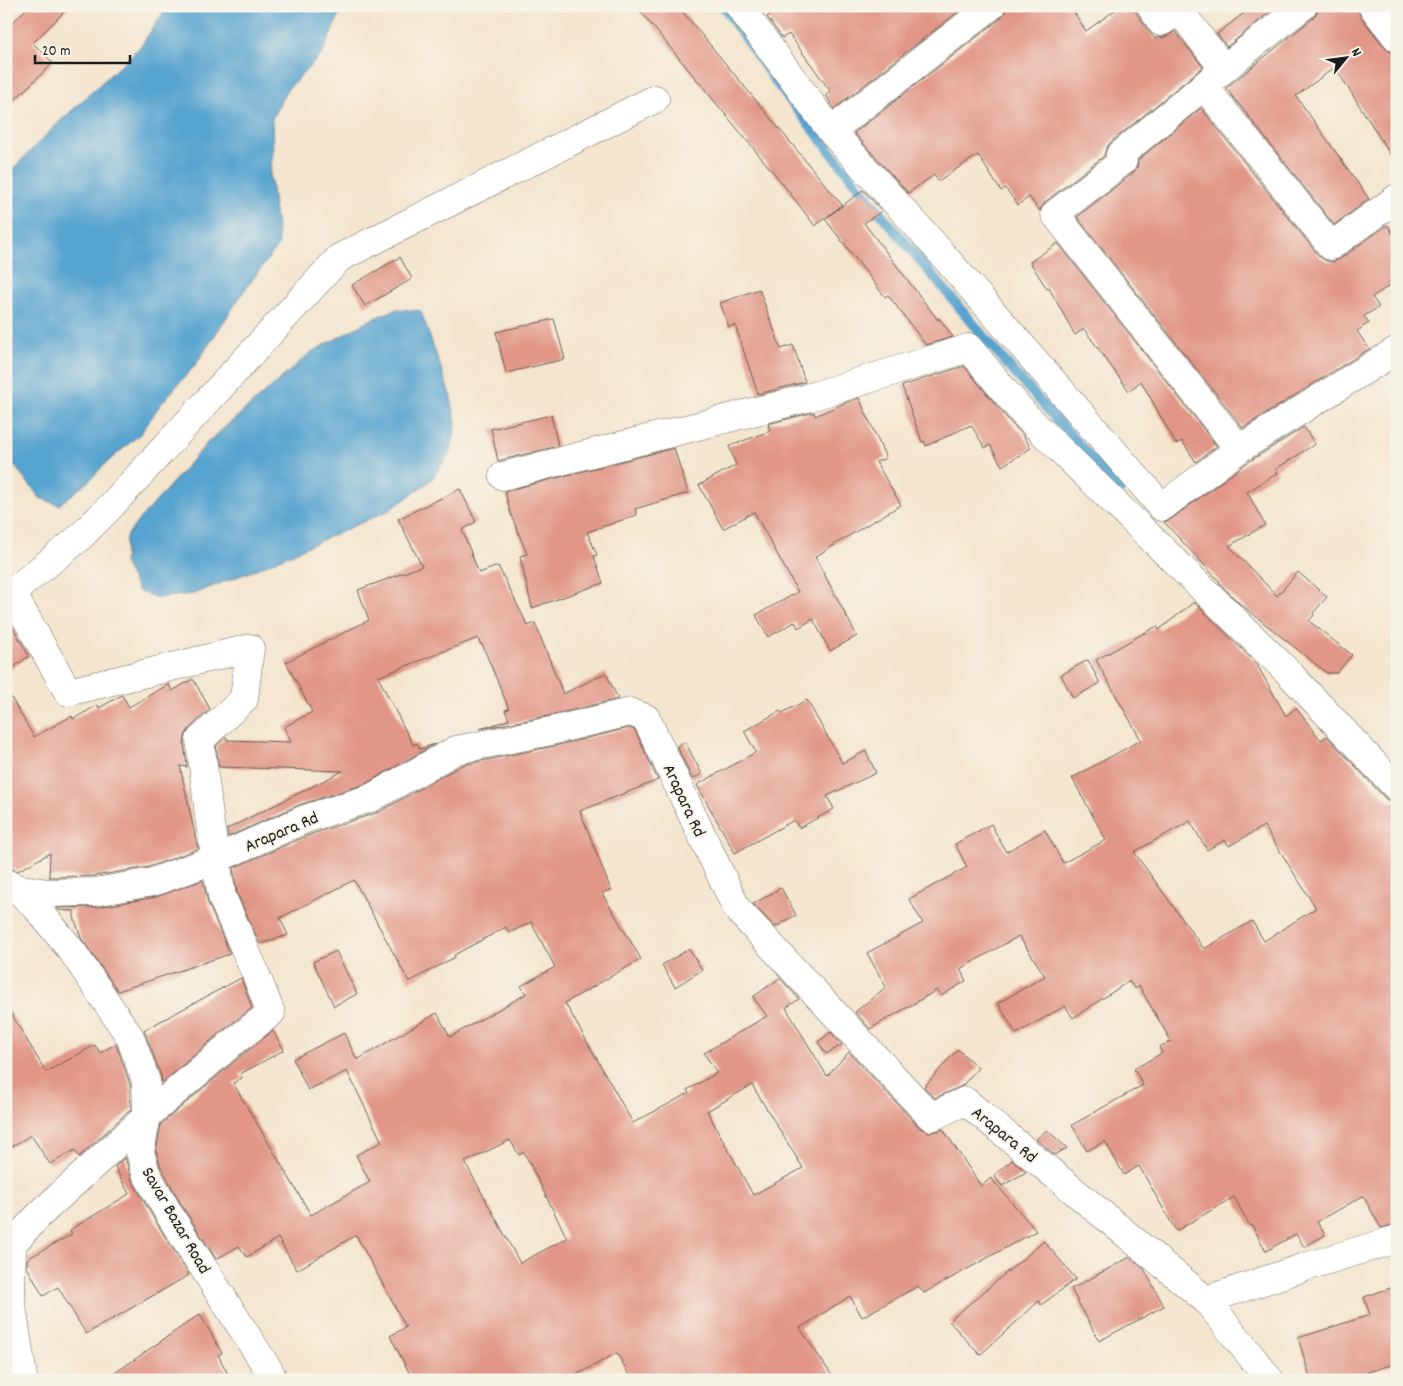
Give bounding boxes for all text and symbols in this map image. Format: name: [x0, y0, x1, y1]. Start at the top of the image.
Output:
scale bar: [35, 32, 130, 64]
north arrow: [1320, 32, 1370, 82]
text: 20 m: [42, 41, 70, 63]
text: N: [1345, 45, 1366, 61]
street label: Arapara Rd: [655, 760, 711, 842]
street label: Arapara Rd: [241, 807, 323, 860]
street label: Arapara Rd: [965, 1102, 1042, 1170]
street label: Savar Bazar Road: [134, 1163, 216, 1279]

